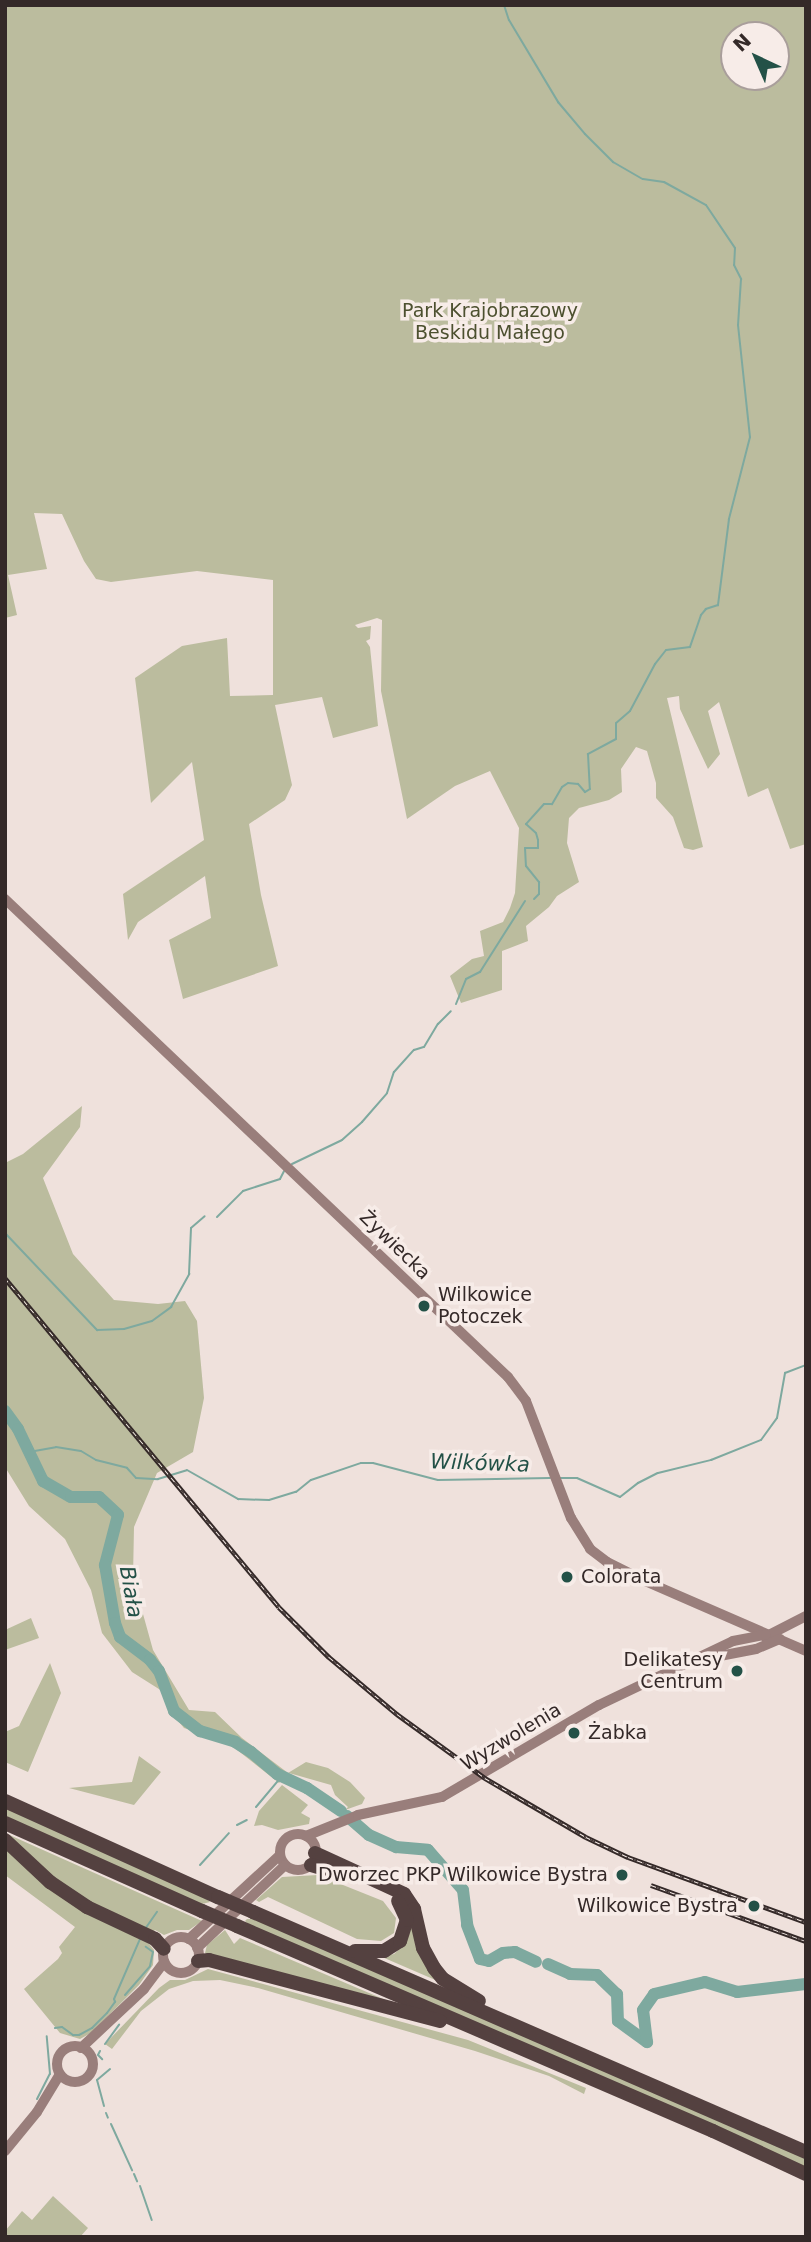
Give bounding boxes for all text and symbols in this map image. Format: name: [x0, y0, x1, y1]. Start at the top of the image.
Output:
north arrow: [720, 21, 790, 91]
text: N: [728, 29, 755, 56]
park label: Park Krajobrazowy Beskidu Małego: [402, 300, 578, 344]
street label: Żywiecka: [355, 1206, 435, 1284]
place label: Wilkowice Potoczek: [438, 1284, 532, 1328]
marker: Wilkowice Potoczek: [416, 1298, 432, 1314]
water label: Wilkówka: [430, 1449, 530, 1477]
water label: Biała: [114, 1564, 148, 1620]
place label: Colorata: [581, 1566, 661, 1588]
marker: Colorata: [559, 1569, 575, 1585]
place label: Delikatesy Centrum: [624, 1649, 723, 1693]
marker: Delikatesy Centrum: [729, 1663, 745, 1679]
street label: Wyzwolenia: [457, 1698, 565, 1776]
place label: Żabka: [588, 1722, 647, 1744]
marker: Żabka: [566, 1725, 582, 1741]
place label: Dworzec PKP Wilkowice Bystra: [318, 1864, 608, 1886]
marker: Dworzec PKP Wilkowice Bystra: [614, 1867, 630, 1883]
place label: Wilkowice Bystra: [577, 1895, 738, 1917]
marker: Wilkowice Bystra: [744, 1896, 764, 1916]

